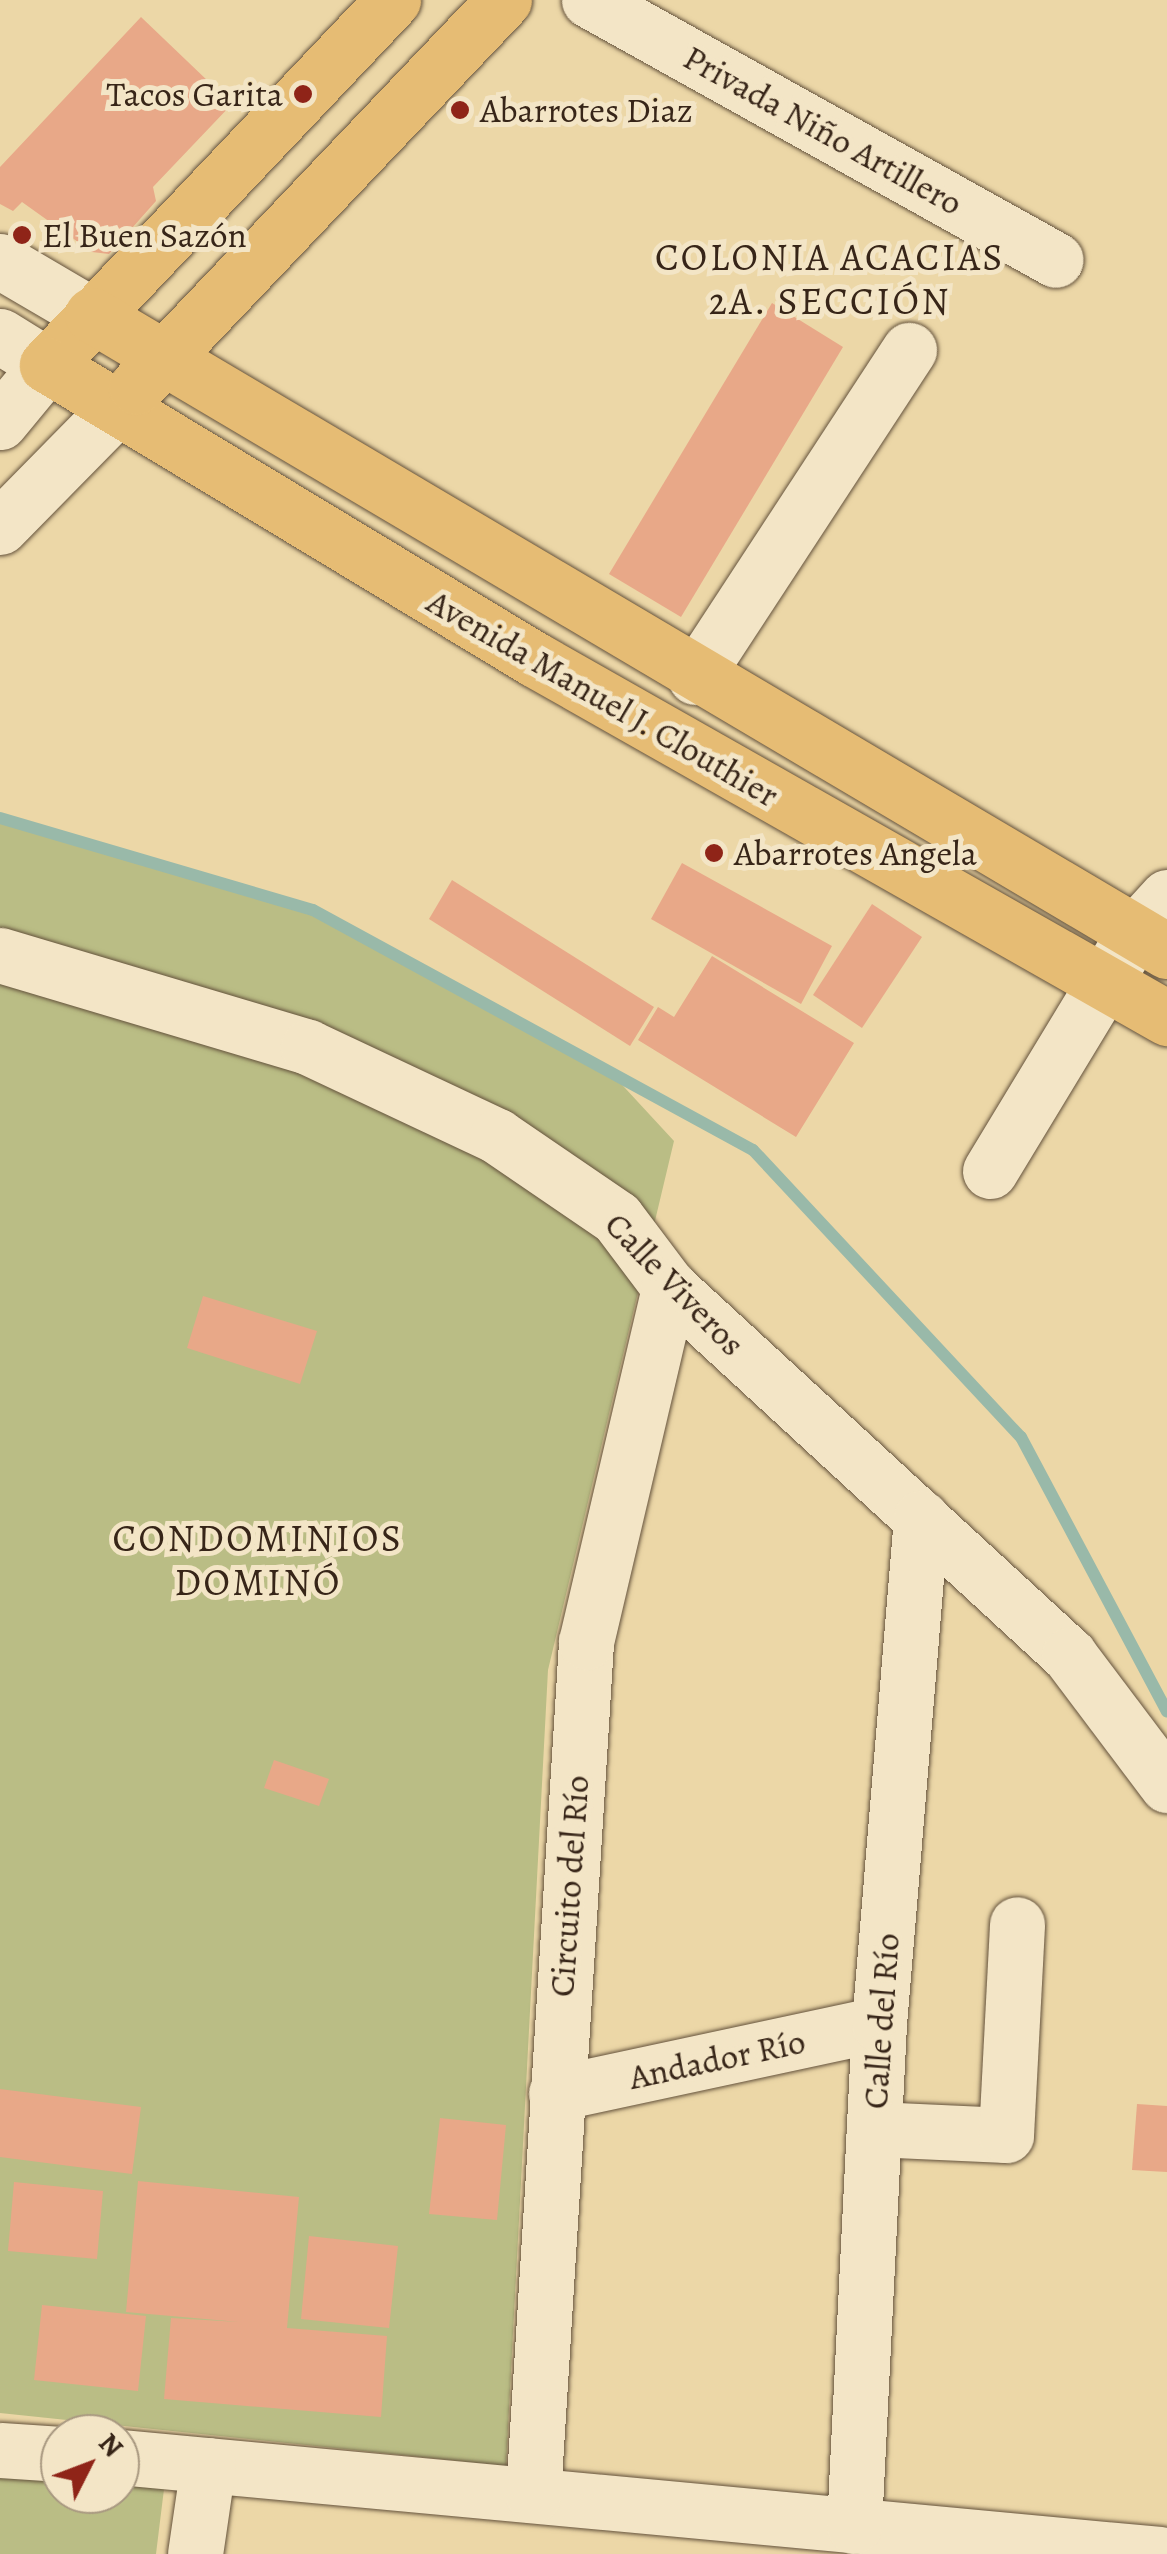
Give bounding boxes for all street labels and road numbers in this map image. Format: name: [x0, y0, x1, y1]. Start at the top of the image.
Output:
street label: Privada Niño Artillero: [676, 36, 970, 224]
street label: Avenida Manuel J. Clouthier: [420, 580, 786, 816]
street label: Calle Viveros: [596, 1204, 754, 1364]
street label: Circuito del Río: [540, 1774, 598, 1998]
street label: Calle del Río: [854, 1932, 908, 2110]
street label: Andador Río: [625, 2020, 809, 2098]

